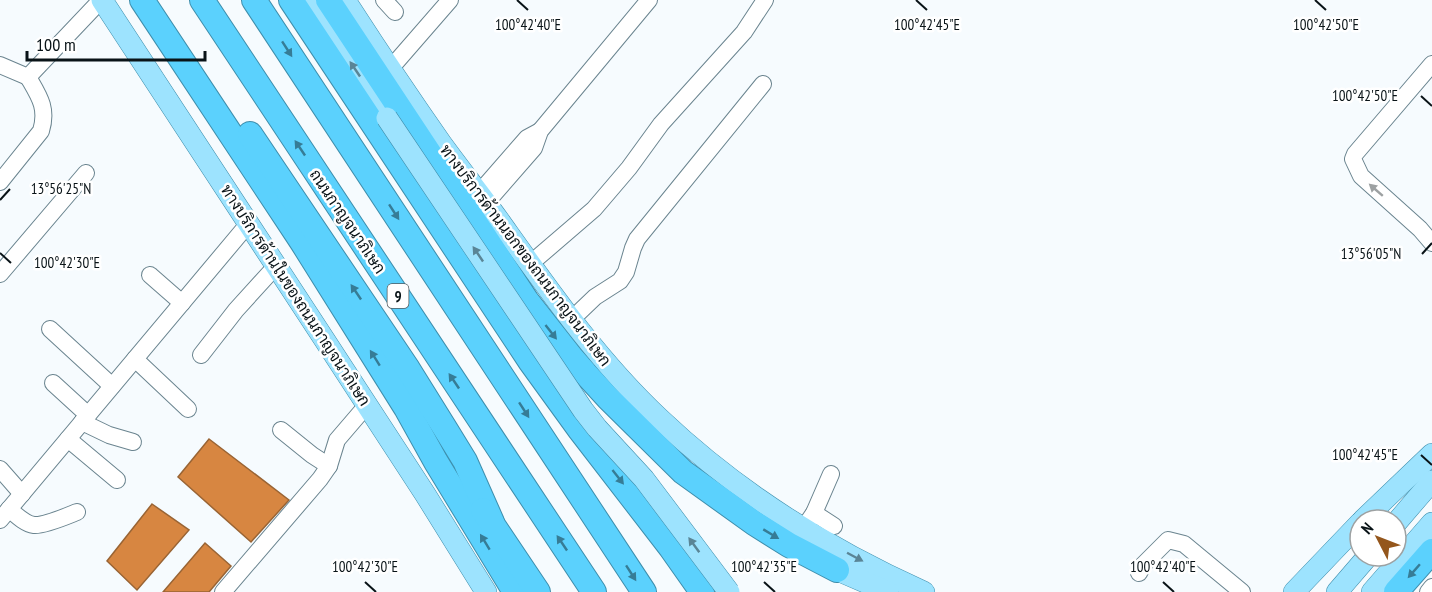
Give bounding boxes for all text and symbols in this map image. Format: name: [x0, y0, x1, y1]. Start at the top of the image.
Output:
text: 100°42'40"E: [495, 15, 561, 34]
text: 100°42'45"E: [894, 15, 960, 34]
text: 100°42'50"E: [1293, 15, 1359, 34]
scale bar: [27, 24, 206, 62]
text: 100 m: [36, 33, 76, 56]
one-way arrow: [281, 41, 292, 57]
one-way arrow: [350, 61, 361, 77]
text: 100°42'50"E: [1332, 86, 1398, 105]
one-way arrow: [295, 140, 306, 156]
street label: ทางบริการด้านนอกของถนนกาญจนาภิเษก: [436, 140, 616, 370]
street label: ถนนกาญจนาภิเษก: [306, 165, 390, 277]
text: 13°56'25"N: [31, 179, 91, 198]
street label: ทางบริการด้านในของถนนกาญจนาภิเษก: [217, 180, 376, 409]
one-way arrow: [1369, 184, 1384, 197]
one-way arrow: [388, 204, 399, 220]
text: 13°56'05"N: [1341, 244, 1401, 263]
one-way arrow: [473, 246, 484, 262]
text: 100°42'30"E: [34, 253, 100, 272]
one-way arrow: [350, 284, 362, 300]
road number: 9: [388, 284, 408, 308]
one-way arrow: [545, 325, 557, 340]
one-way arrow: [370, 350, 381, 366]
one-way arrow: [448, 373, 460, 389]
one-way arrow: [518, 401, 530, 417]
text: 100°42'45"E: [1332, 445, 1398, 464]
one-way arrow: [611, 470, 623, 485]
north arrow: [1348, 508, 1408, 568]
text: N: [1357, 518, 1377, 538]
one-way arrow: [763, 528, 779, 539]
one-way arrow: [479, 534, 490, 550]
one-way arrow: [557, 535, 568, 551]
one-way arrow: [688, 537, 700, 553]
one-way arrow: [847, 552, 864, 562]
text: 100°42'30"E: [332, 557, 398, 576]
text: 100°42'35"E: [731, 557, 797, 576]
text: 100°42'40"E: [1130, 557, 1196, 576]
one-way arrow: [1408, 563, 1421, 578]
one-way arrow: [625, 564, 637, 580]

